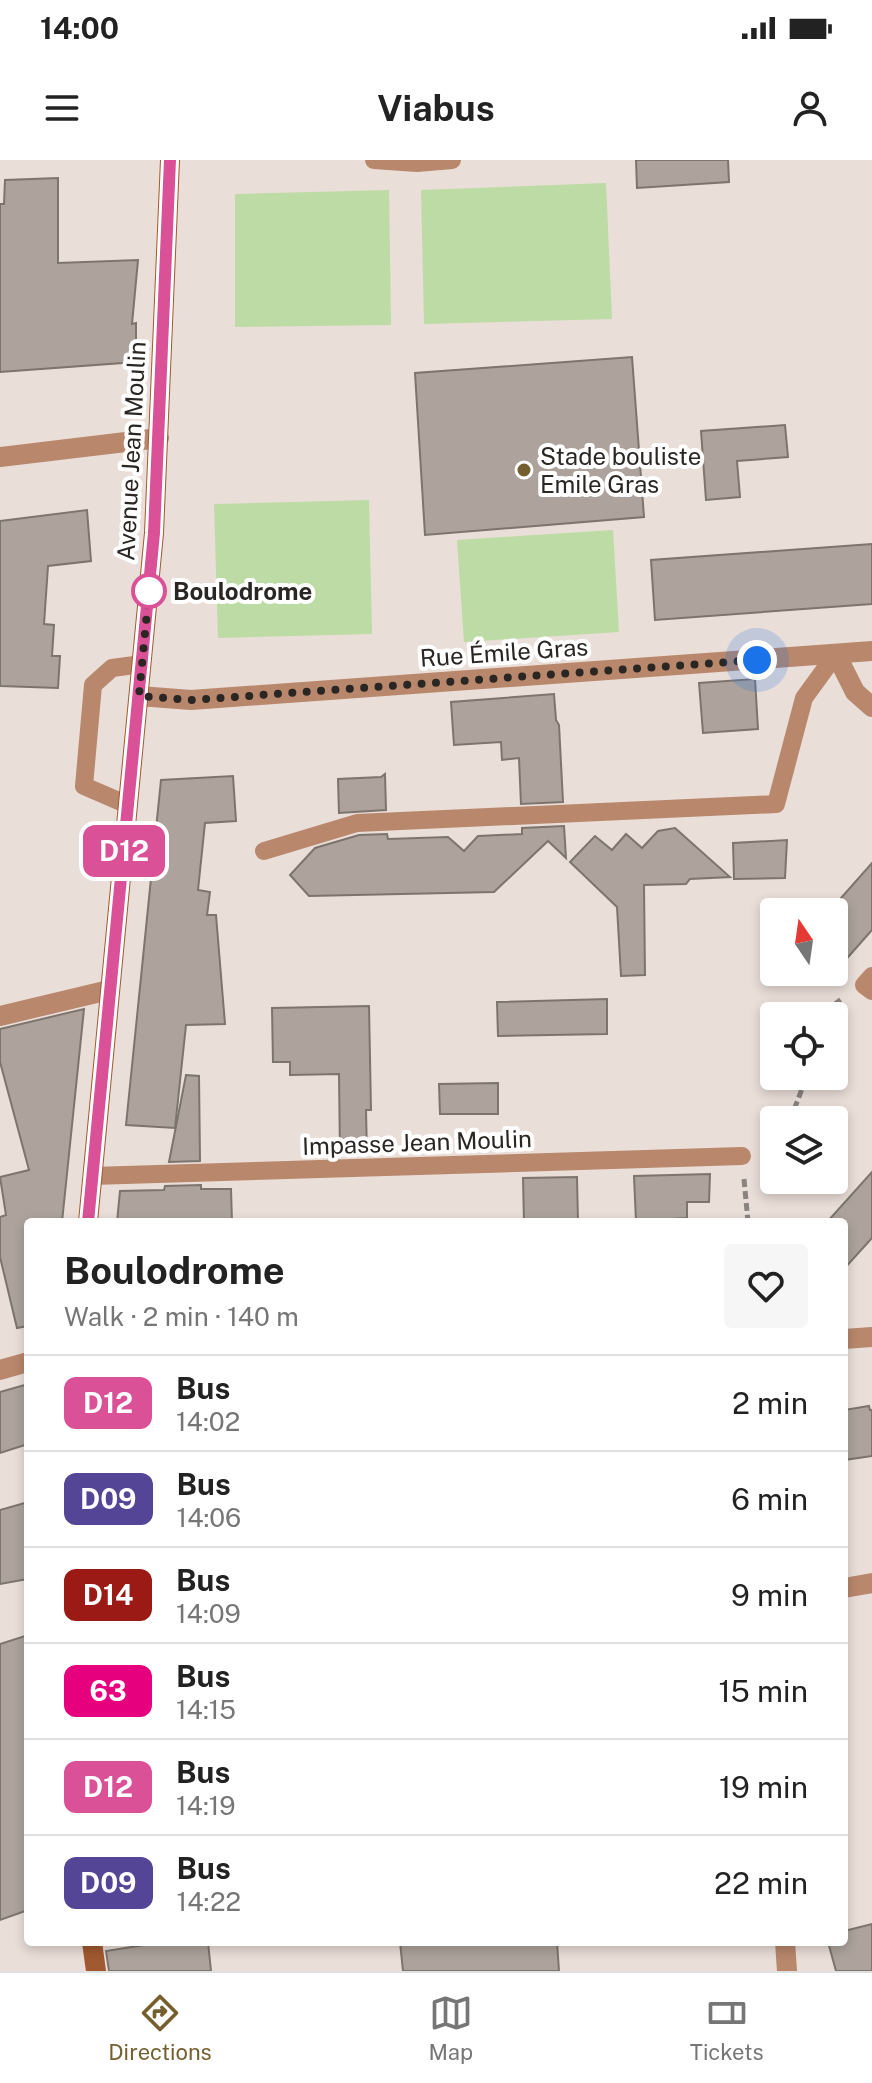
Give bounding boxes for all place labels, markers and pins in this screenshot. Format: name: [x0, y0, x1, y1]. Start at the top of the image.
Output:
place label: Stade bouliste Emile Gras: [540, 442, 701, 498]
marker: Stade bouliste Emile Gras: [515, 461, 533, 479]
marker: Boulodrome: [132, 574, 166, 608]
place label: Boulodrome: [173, 577, 312, 605]

